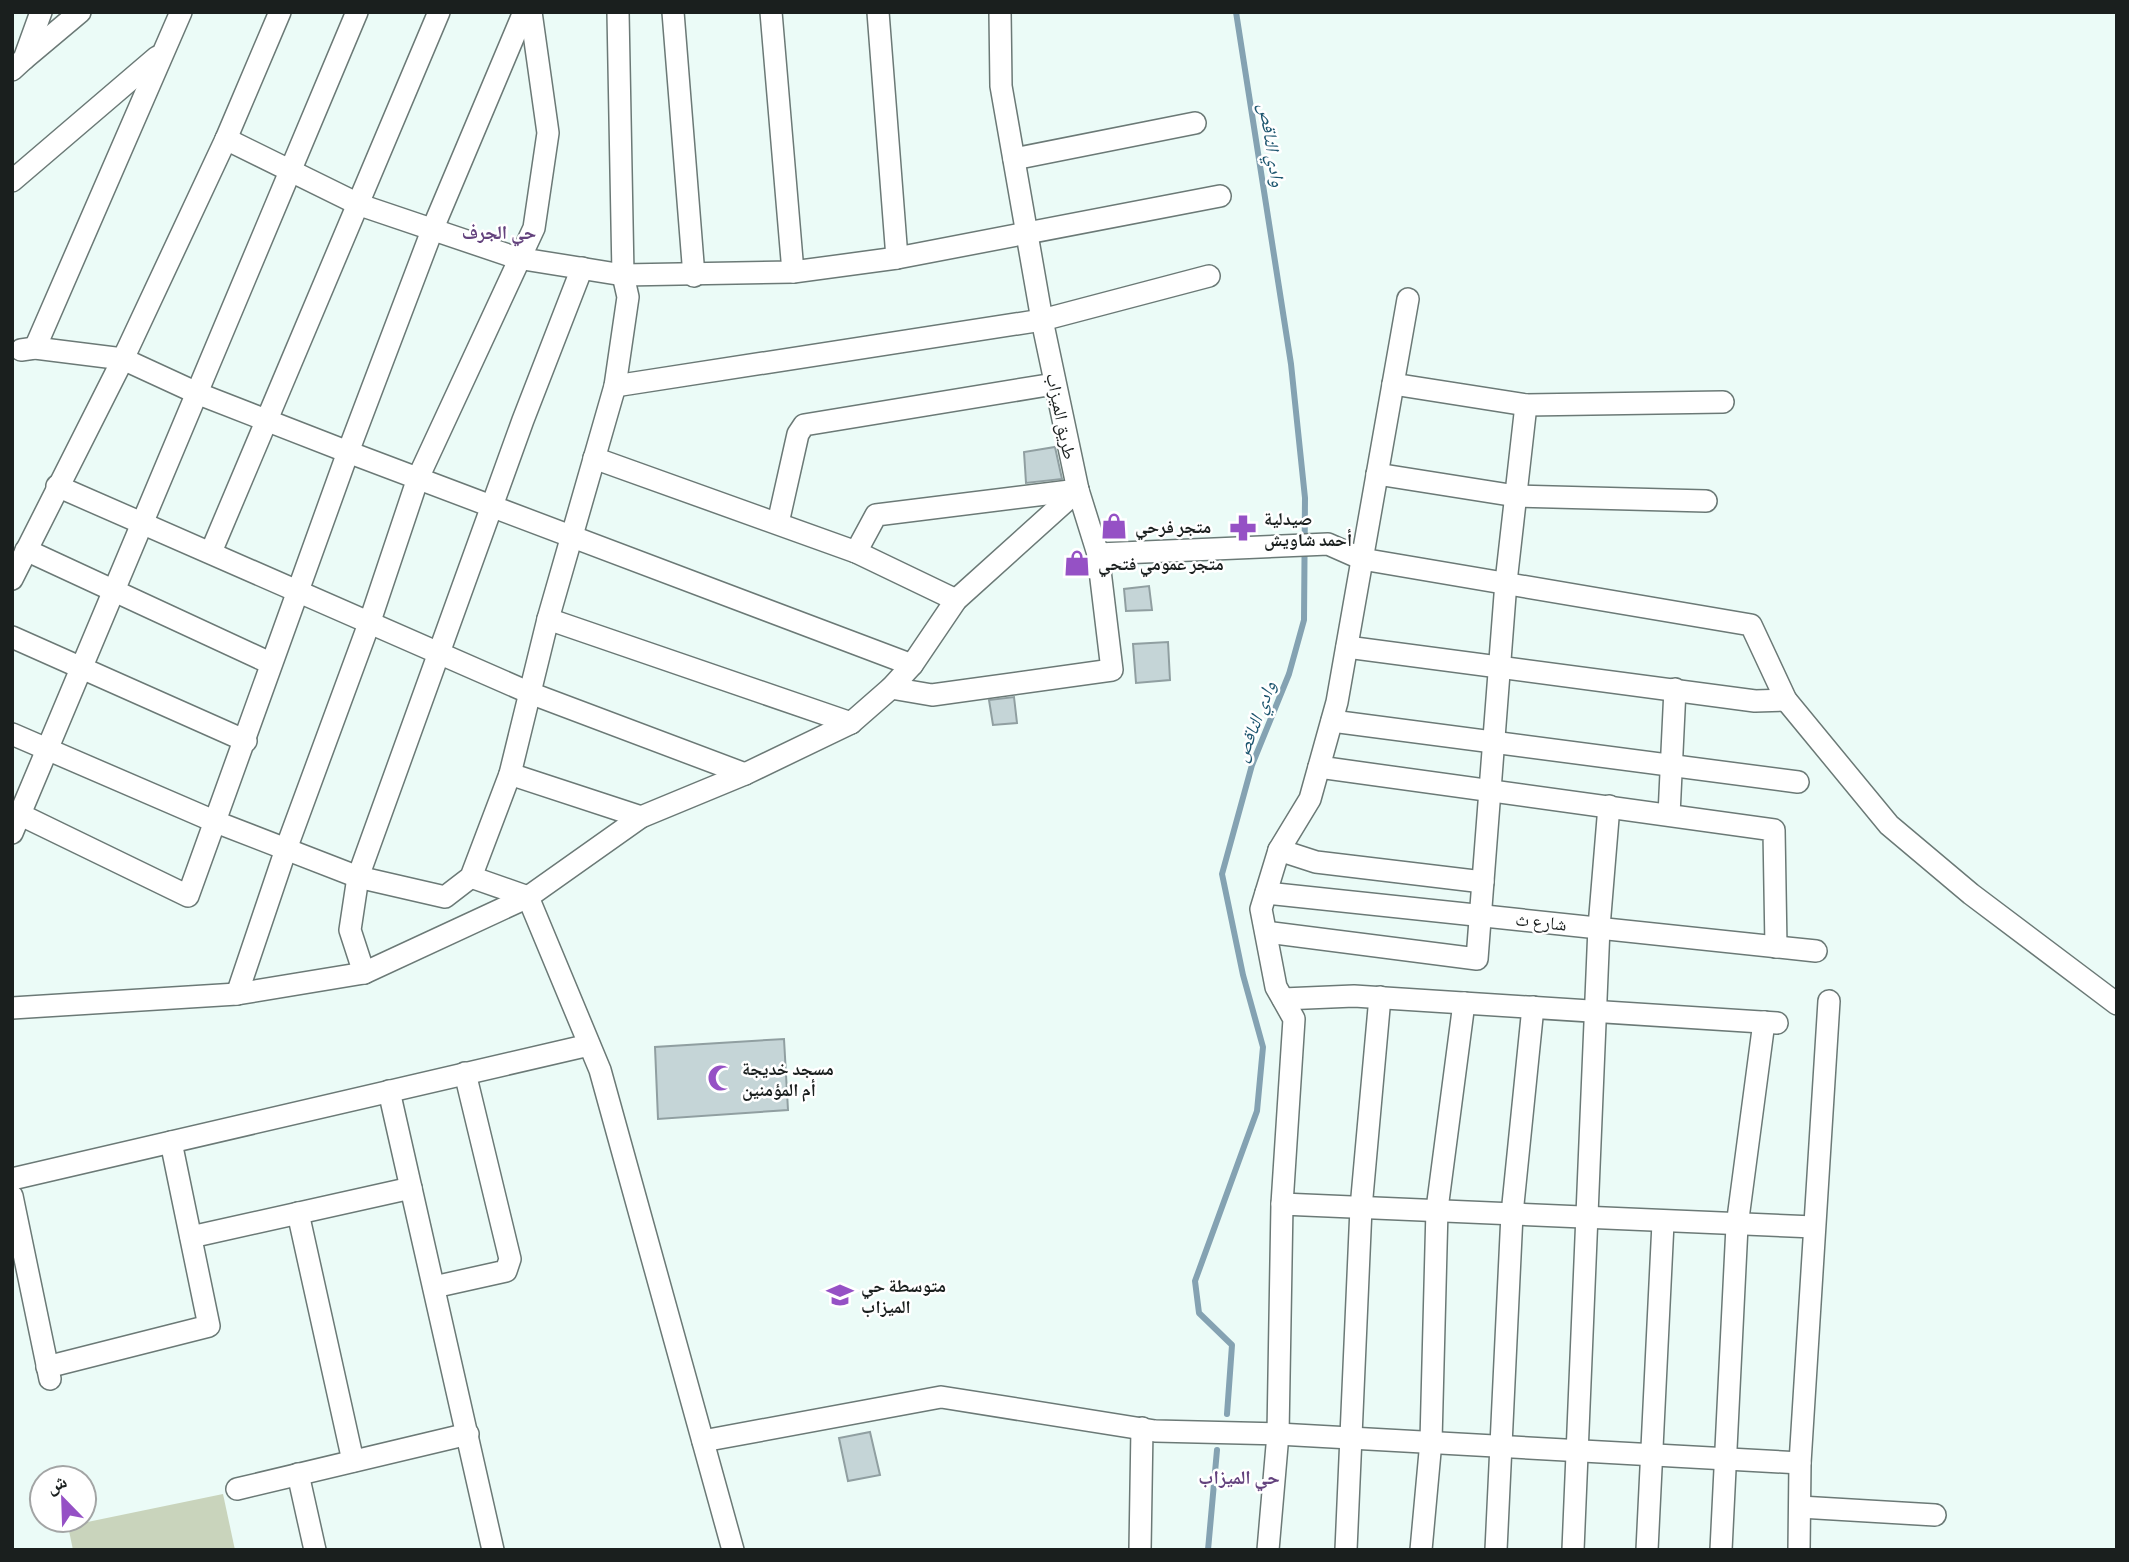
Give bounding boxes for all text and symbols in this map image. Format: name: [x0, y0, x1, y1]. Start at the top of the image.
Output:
water label: وادي الناقص: [1250, 102, 1291, 189]
district label: حي الجرف: [462, 220, 536, 247]
street label: طريق الميزاب: [1041, 371, 1082, 461]
place label: صيدلية أحمد شاويش: [1264, 507, 1352, 551]
shop icon: متجر فرحي: [1099, 511, 1129, 541]
pharmacy icon: صيدلية أحمد شاويش: [1228, 513, 1258, 543]
place label: متجر فرحي: [1135, 515, 1211, 541]
shop icon: متجر عمومي فتحي: [1062, 548, 1092, 578]
place label: متجر عمومي فتحي: [1098, 552, 1224, 578]
water label: وادي الناقص: [1228, 677, 1284, 766]
street label: شارع ث: [1514, 907, 1568, 936]
place label: مسجد خديجة أم المؤمنين: [742, 1057, 834, 1102]
mosque icon: مسجد خديجة أم المؤمنين: [706, 1063, 736, 1093]
place label: متوسطة حي الميزاب: [861, 1274, 946, 1318]
school or university icon: متوسطة حي الميزاب: [825, 1280, 855, 1310]
north arrow: [28, 1464, 98, 1534]
district label: حي الميزاب: [1198, 1465, 1280, 1492]
text: ش: [42, 1468, 70, 1498]

